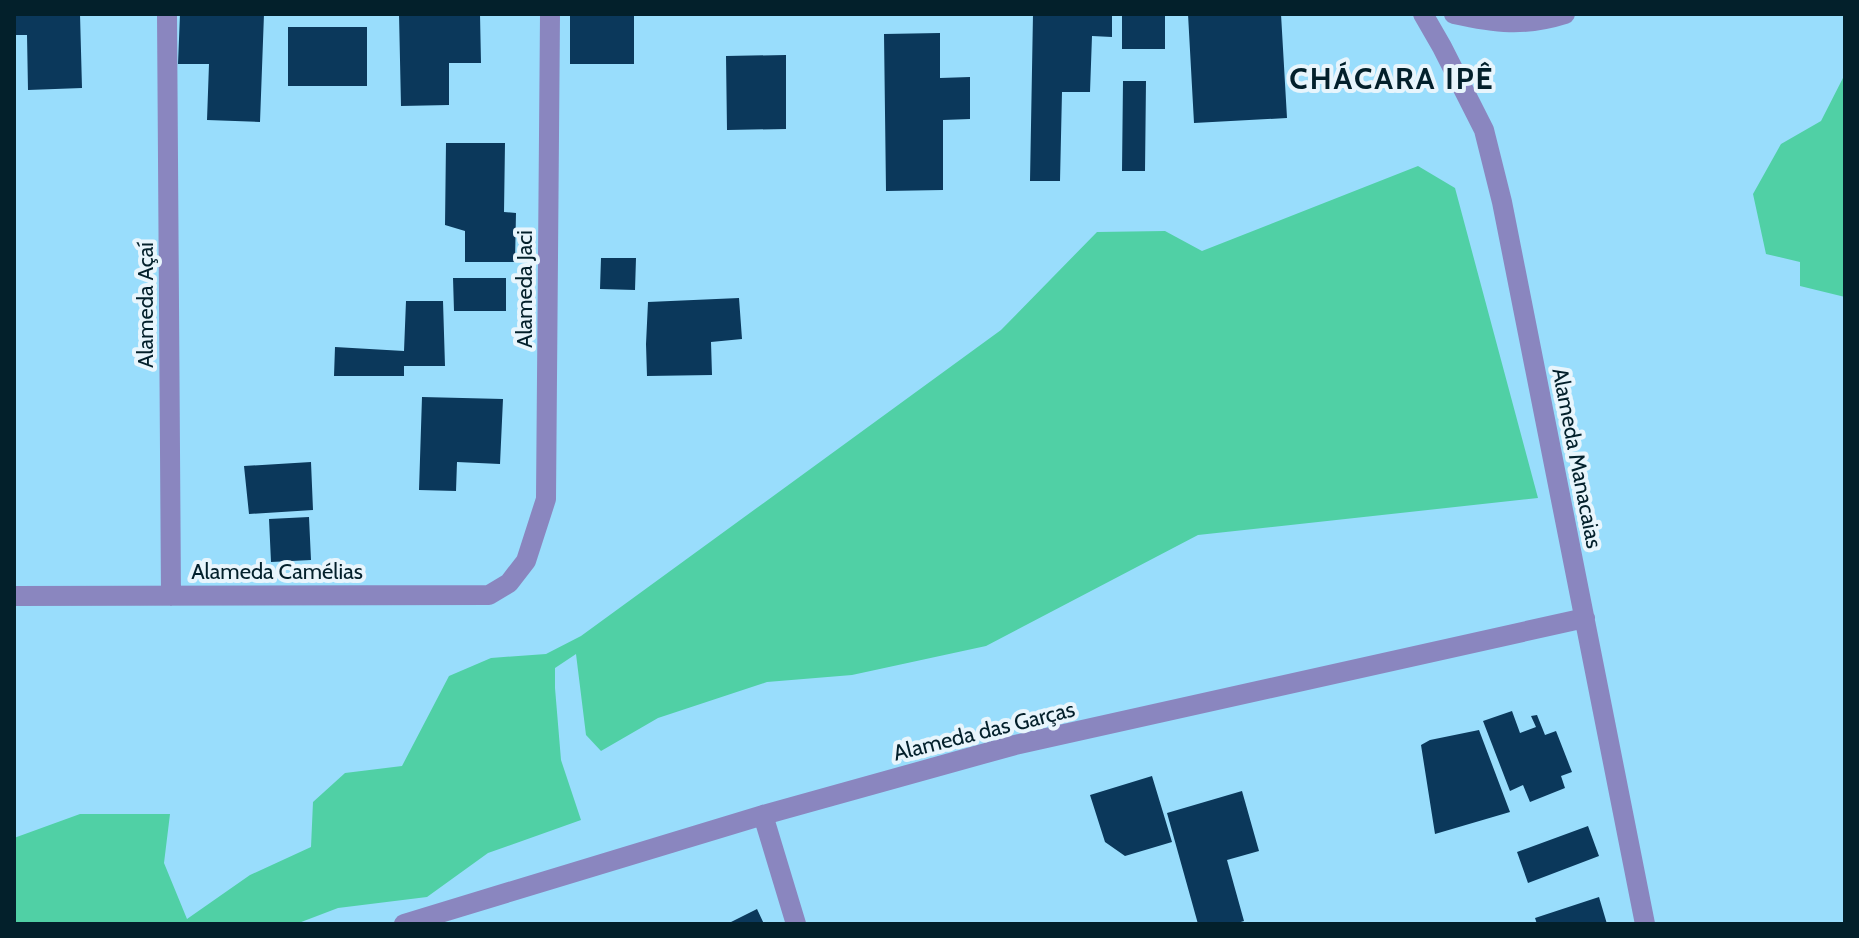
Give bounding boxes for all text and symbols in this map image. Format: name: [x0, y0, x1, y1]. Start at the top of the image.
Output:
district label: CHÁCARA IPÊ: [1289, 60, 1495, 97]
street label: Alameda Jaci: [511, 230, 538, 348]
street label: Alameda Açaí: [132, 242, 159, 368]
street label: Alameda Manacaias: [1546, 365, 1608, 551]
street label: Alameda Camélias: [191, 558, 363, 585]
street label: Alameda das Garças: [891, 695, 1077, 767]

